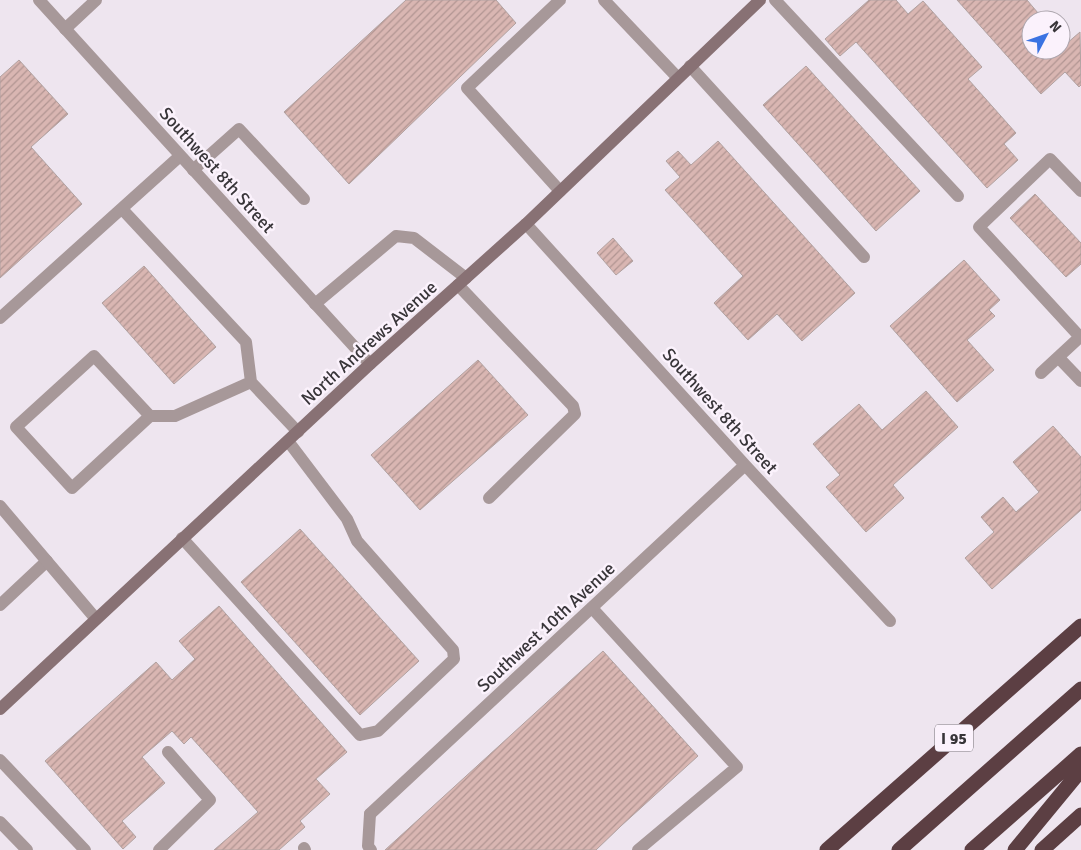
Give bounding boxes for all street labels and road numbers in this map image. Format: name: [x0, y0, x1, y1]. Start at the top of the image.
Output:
street label: Southwest 8th Street: [155, 103, 279, 237]
street label: North Andrews Avenue: [297, 276, 441, 410]
street label: Southwest 8th Street: [658, 344, 782, 478]
street label: Southwest 10th Avenue: [472, 557, 620, 697]
road number: I 95: [935, 724, 973, 751]

